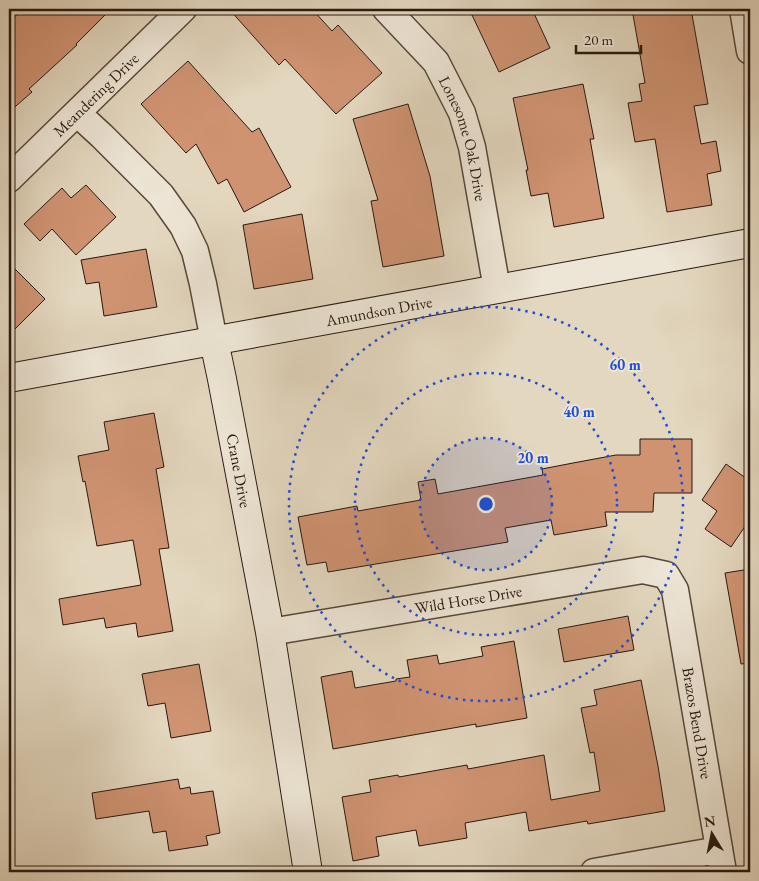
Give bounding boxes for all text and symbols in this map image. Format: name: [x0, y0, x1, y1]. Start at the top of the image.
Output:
scale bar: [576, 22, 642, 54]
text: 20 m: [584, 30, 613, 49]
street label: Meandering Drive: [49, 48, 143, 141]
street label: Lonesome Oak Drive: [434, 72, 491, 203]
street label: Amundson Drive: [323, 291, 434, 331]
text: 60 m: [609, 355, 641, 374]
text: 40 m: [563, 402, 595, 421]
street label: Crane Drive: [222, 432, 256, 510]
text: 20 m: [517, 448, 549, 467]
centre of rings: [477, 495, 495, 513]
street label: Wild Horse Drive: [413, 580, 524, 619]
street label: Brazos Bend Drive: [677, 666, 717, 780]
north arrow: [686, 808, 736, 858]
text: N: [703, 811, 718, 831]

